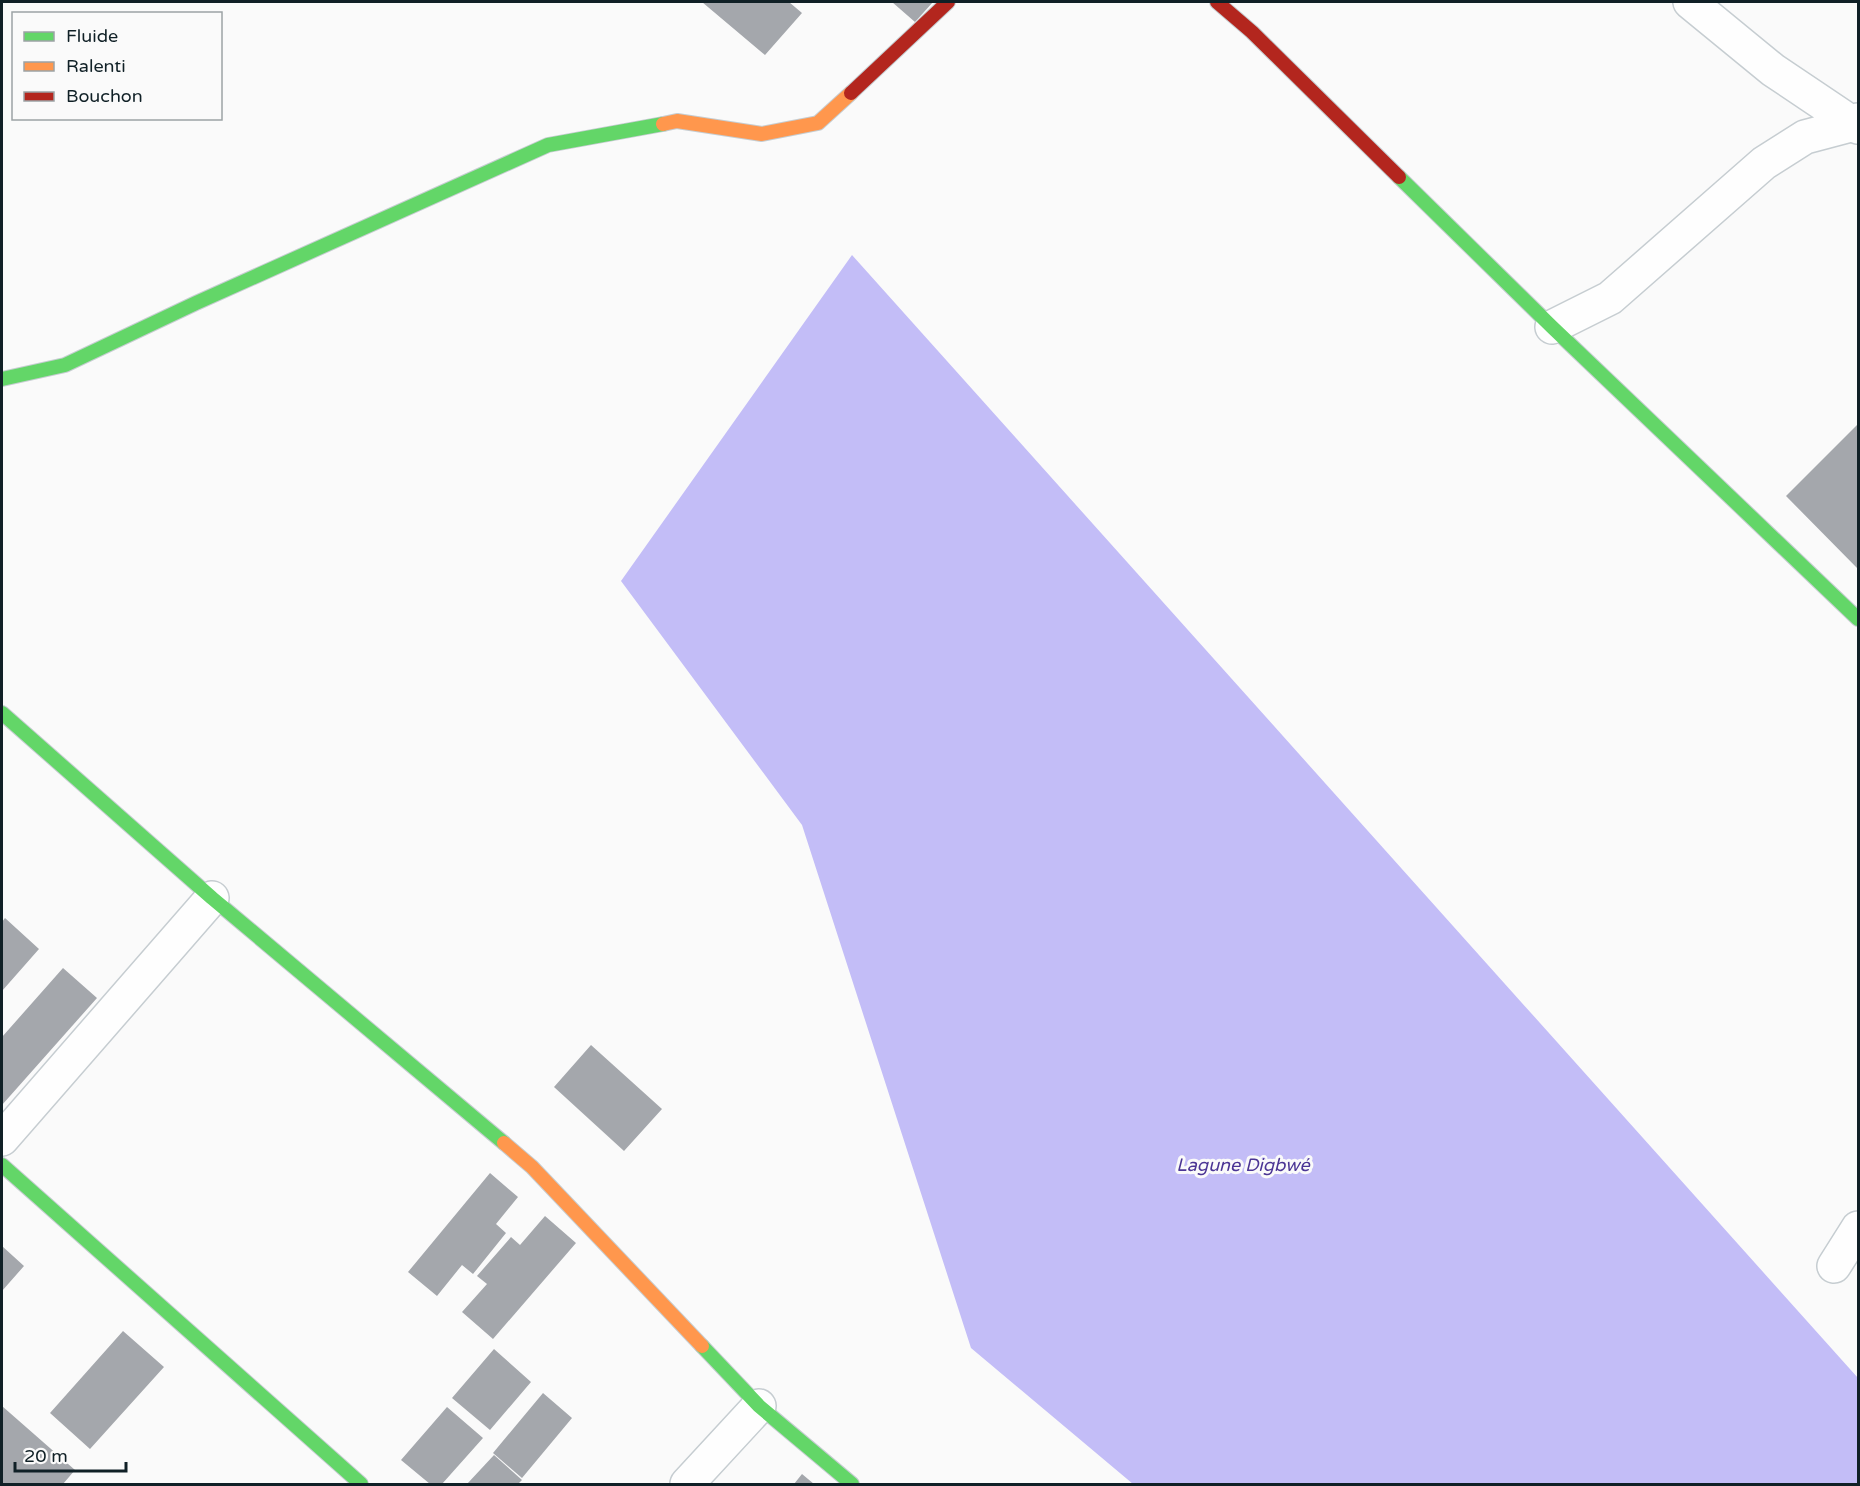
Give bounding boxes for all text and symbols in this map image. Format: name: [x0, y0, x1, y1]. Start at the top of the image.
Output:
legend: [12, 12, 222, 120]
text: Fluide: [66, 25, 118, 47]
text: Ralenti: [66, 55, 126, 77]
text: Bouchon: [66, 85, 143, 107]
water label: Lagune Digbwé: [1176, 1154, 1310, 1176]
scale bar: [15, 1435, 126, 1473]
text: 20 m: [24, 1445, 68, 1467]

